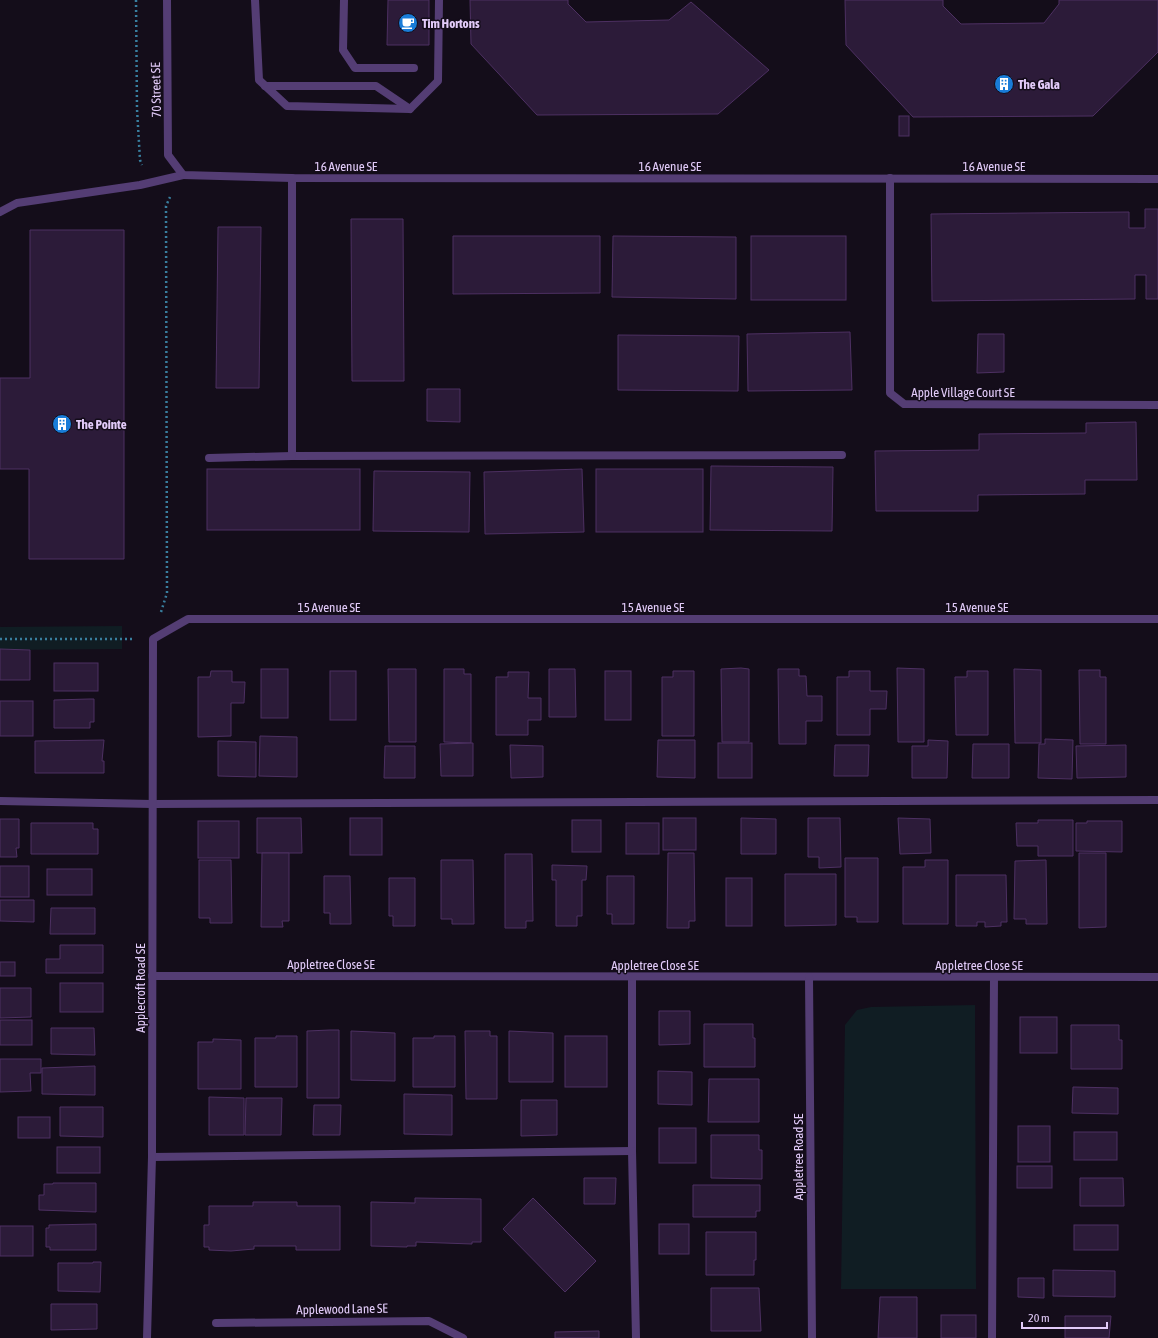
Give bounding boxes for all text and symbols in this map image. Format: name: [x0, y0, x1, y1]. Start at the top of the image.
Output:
cafe icon: Tim Hortons: [397, 12, 419, 34]
place label: Tim Hortons: [422, 16, 480, 31]
street label: 70 Street SE: [148, 62, 164, 118]
building icon: The Gala: [993, 73, 1015, 95]
place label: The Gala: [1018, 77, 1060, 92]
street label: 16 Avenue SE: [315, 159, 378, 174]
street label: 16 Avenue SE: [639, 159, 702, 174]
street label: 16 Avenue SE: [963, 159, 1026, 174]
street label: Apple Village Court SE: [911, 385, 1015, 400]
building icon: The Pointe: [51, 413, 73, 435]
place label: The Pointe: [76, 417, 127, 432]
street label: 15 Avenue SE: [298, 600, 361, 615]
street label: 15 Avenue SE: [622, 600, 685, 615]
street label: 15 Avenue SE: [946, 600, 1009, 615]
street label: Applecroft Road SE: [133, 943, 148, 1033]
street label: Appletree Close SE: [287, 957, 375, 972]
street label: Appletree Close SE: [611, 958, 699, 973]
street label: Appletree Close SE: [935, 958, 1023, 973]
street label: Appletree Road SE: [791, 1113, 806, 1200]
street label: Applewood Lane SE: [296, 1301, 388, 1317]
scale bar: [1022, 1304, 1107, 1330]
text: 20 m: [1028, 1311, 1050, 1325]

